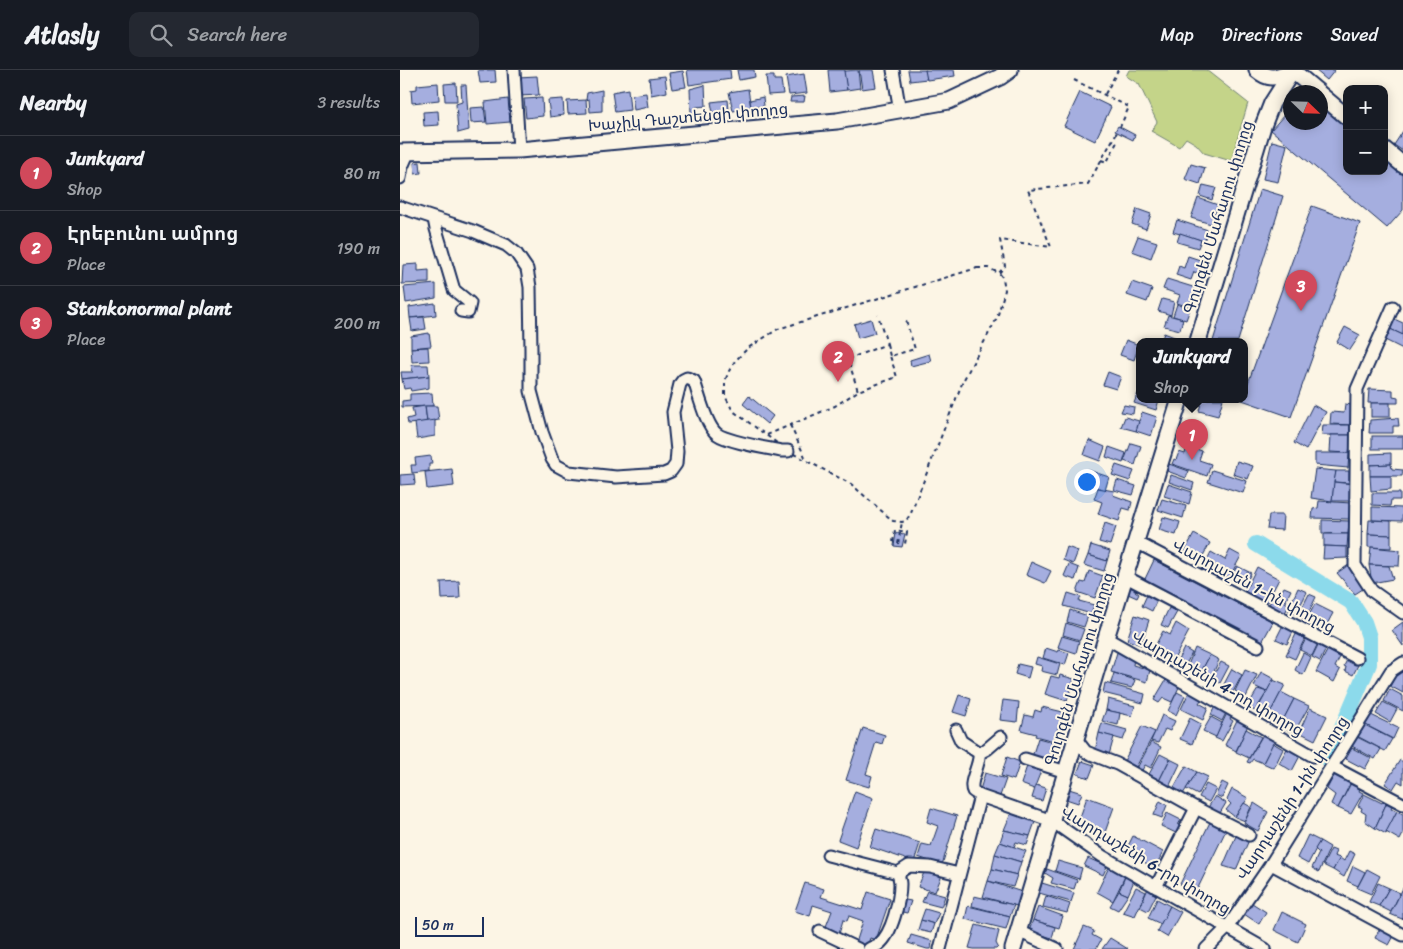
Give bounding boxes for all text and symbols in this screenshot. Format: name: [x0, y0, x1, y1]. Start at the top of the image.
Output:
search box: [129, 12, 479, 57]
text: Atlasly: [25, 14, 99, 56]
text: Search here: [187, 18, 287, 51]
text: Map: [1161, 19, 1194, 51]
text: Directions: [1222, 19, 1303, 51]
text: Saved: [1331, 19, 1378, 51]
icon: search: [147, 21, 175, 49]
text: Nearby: [20, 84, 86, 122]
north arrow: [1283, 85, 1328, 130]
map controls: [1343, 85, 1388, 175]
button: +: [1343, 85, 1388, 130]
text: 3 results: [317, 88, 380, 117]
street label: Խաչիկ Դաշտենցի փողոց: [587, 94, 789, 140]
street label: Գուրգեն Մահարու փողոց: [1175, 116, 1261, 318]
button: −: [1343, 130, 1388, 175]
text: Junkyard: [67, 142, 144, 175]
text: 1: [33, 159, 39, 188]
text: 80 m: [344, 159, 380, 188]
text: Shop: [67, 175, 102, 204]
text: Էրեբունու ամրոց: [67, 217, 238, 250]
text: 2: [31, 234, 41, 263]
text: 190 m: [337, 234, 380, 263]
text: Place: [67, 250, 106, 279]
pin: 3: [1285, 270, 1317, 311]
text: Stankonormal plant: [67, 292, 232, 325]
text: 3: [32, 309, 40, 338]
text: 200 m: [334, 309, 380, 338]
text: Place: [67, 325, 106, 354]
popup: [1136, 338, 1248, 403]
text: Junkyard: [1154, 340, 1230, 373]
pin: 2: [822, 341, 854, 382]
text: Shop: [1154, 373, 1189, 402]
pin: 1: [1176, 419, 1208, 460]
your location: [1074, 469, 1100, 495]
street label: Վարդաշեն 1-ին փողոց: [1167, 530, 1341, 642]
street label: Գուրգեն Մահարու փողոց: [1036, 568, 1122, 770]
street label: Վարդաշենի 4-րդ փողոց: [1126, 622, 1310, 744]
street label: Վարդաշենի 1-ին փողոց: [1228, 710, 1356, 886]
street label: Վարդաշենի 6-րդ փողոց: [1055, 797, 1237, 923]
text: 50 m: [422, 913, 454, 938]
scale bar: [415, 914, 484, 937]

